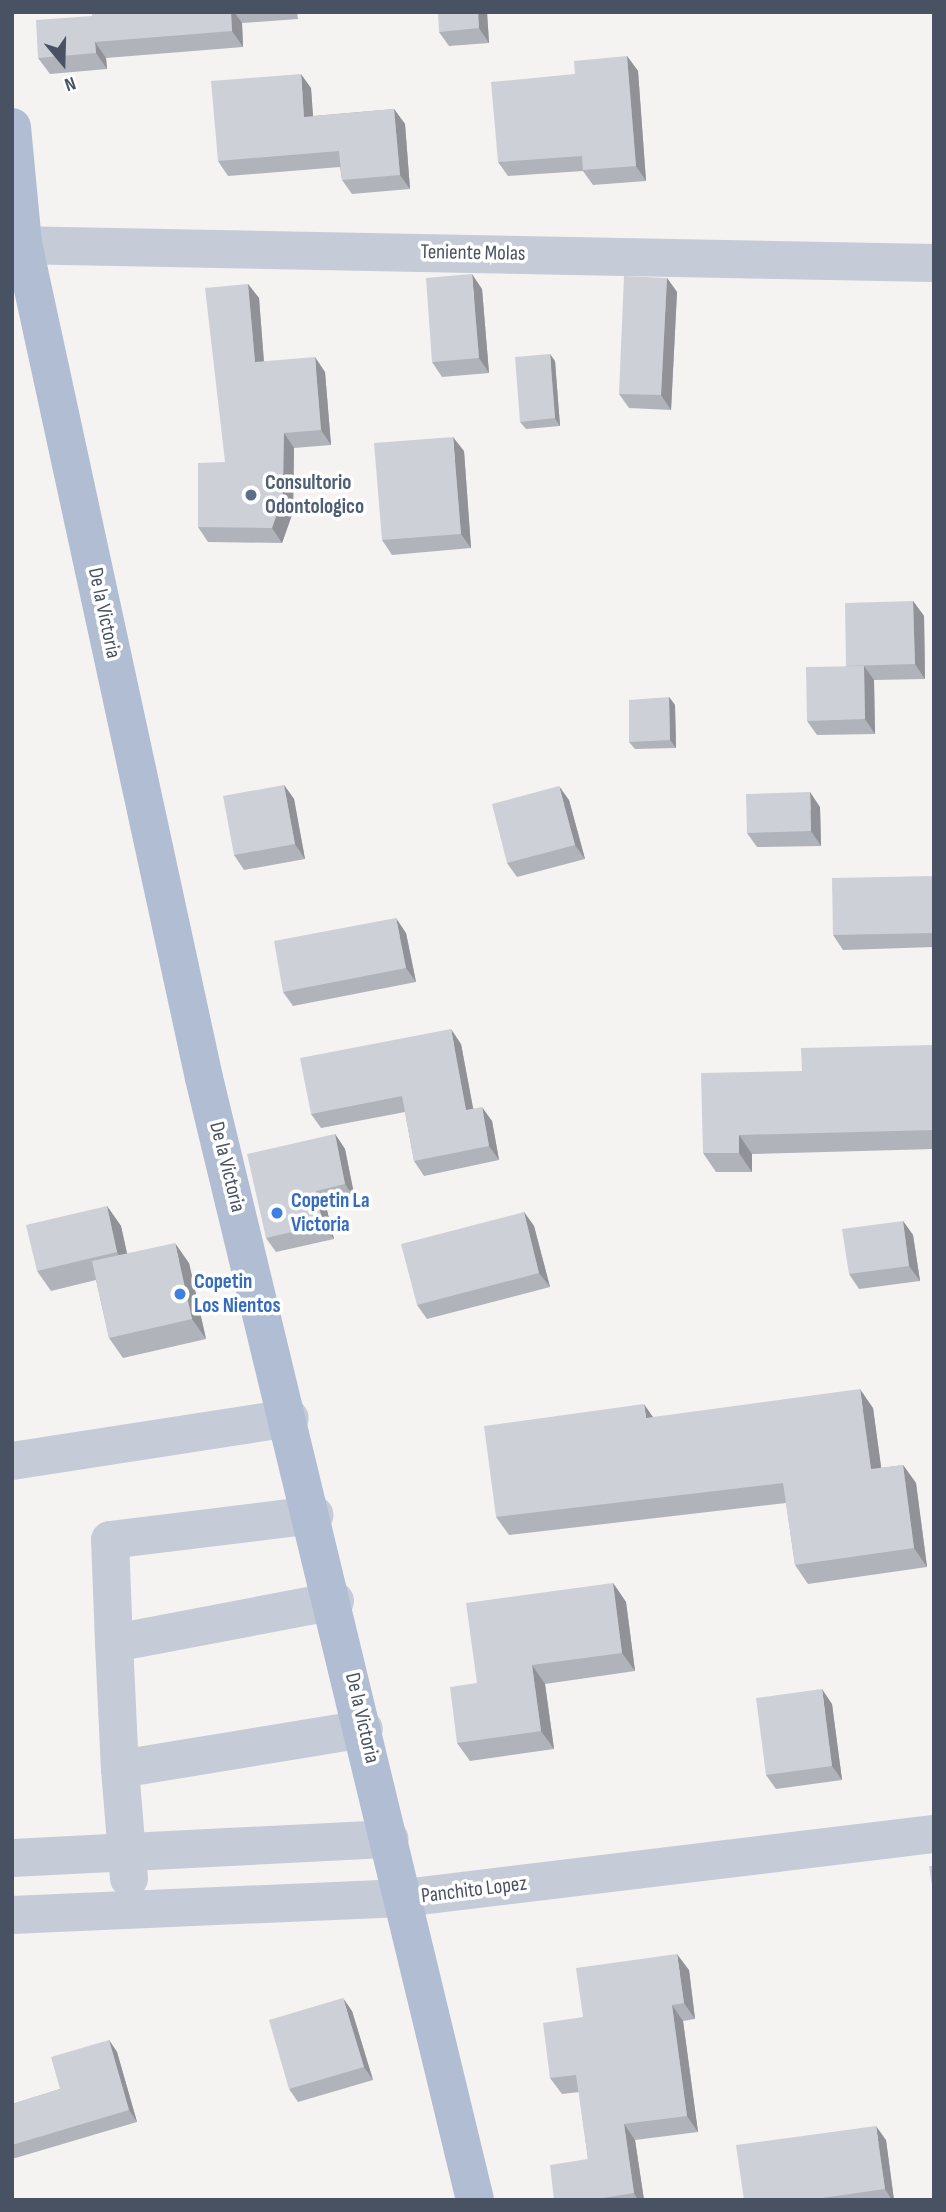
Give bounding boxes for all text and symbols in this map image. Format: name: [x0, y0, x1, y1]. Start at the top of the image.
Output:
north arrow: [28, 28, 98, 98]
text: N: [61, 71, 79, 96]
street label: Teniente Molas: [420, 239, 526, 267]
place label: Consultorio Odontologico: [265, 470, 364, 520]
marker: Consultorio Odontologico: [243, 487, 259, 503]
street label: De la Victoria: [82, 565, 126, 661]
street label: De la Victoria: [204, 1119, 250, 1215]
place label: Copetin La Victoria: [291, 1188, 370, 1238]
marker: Copetin La Victoria: [269, 1205, 285, 1221]
place label: Copetin Los Nientos: [194, 1269, 281, 1319]
marker: Copetin Los Nientos: [172, 1286, 188, 1302]
street label: De la Victoria: [339, 1670, 385, 1766]
street label: Panchito Lopez: [420, 1871, 528, 1909]

